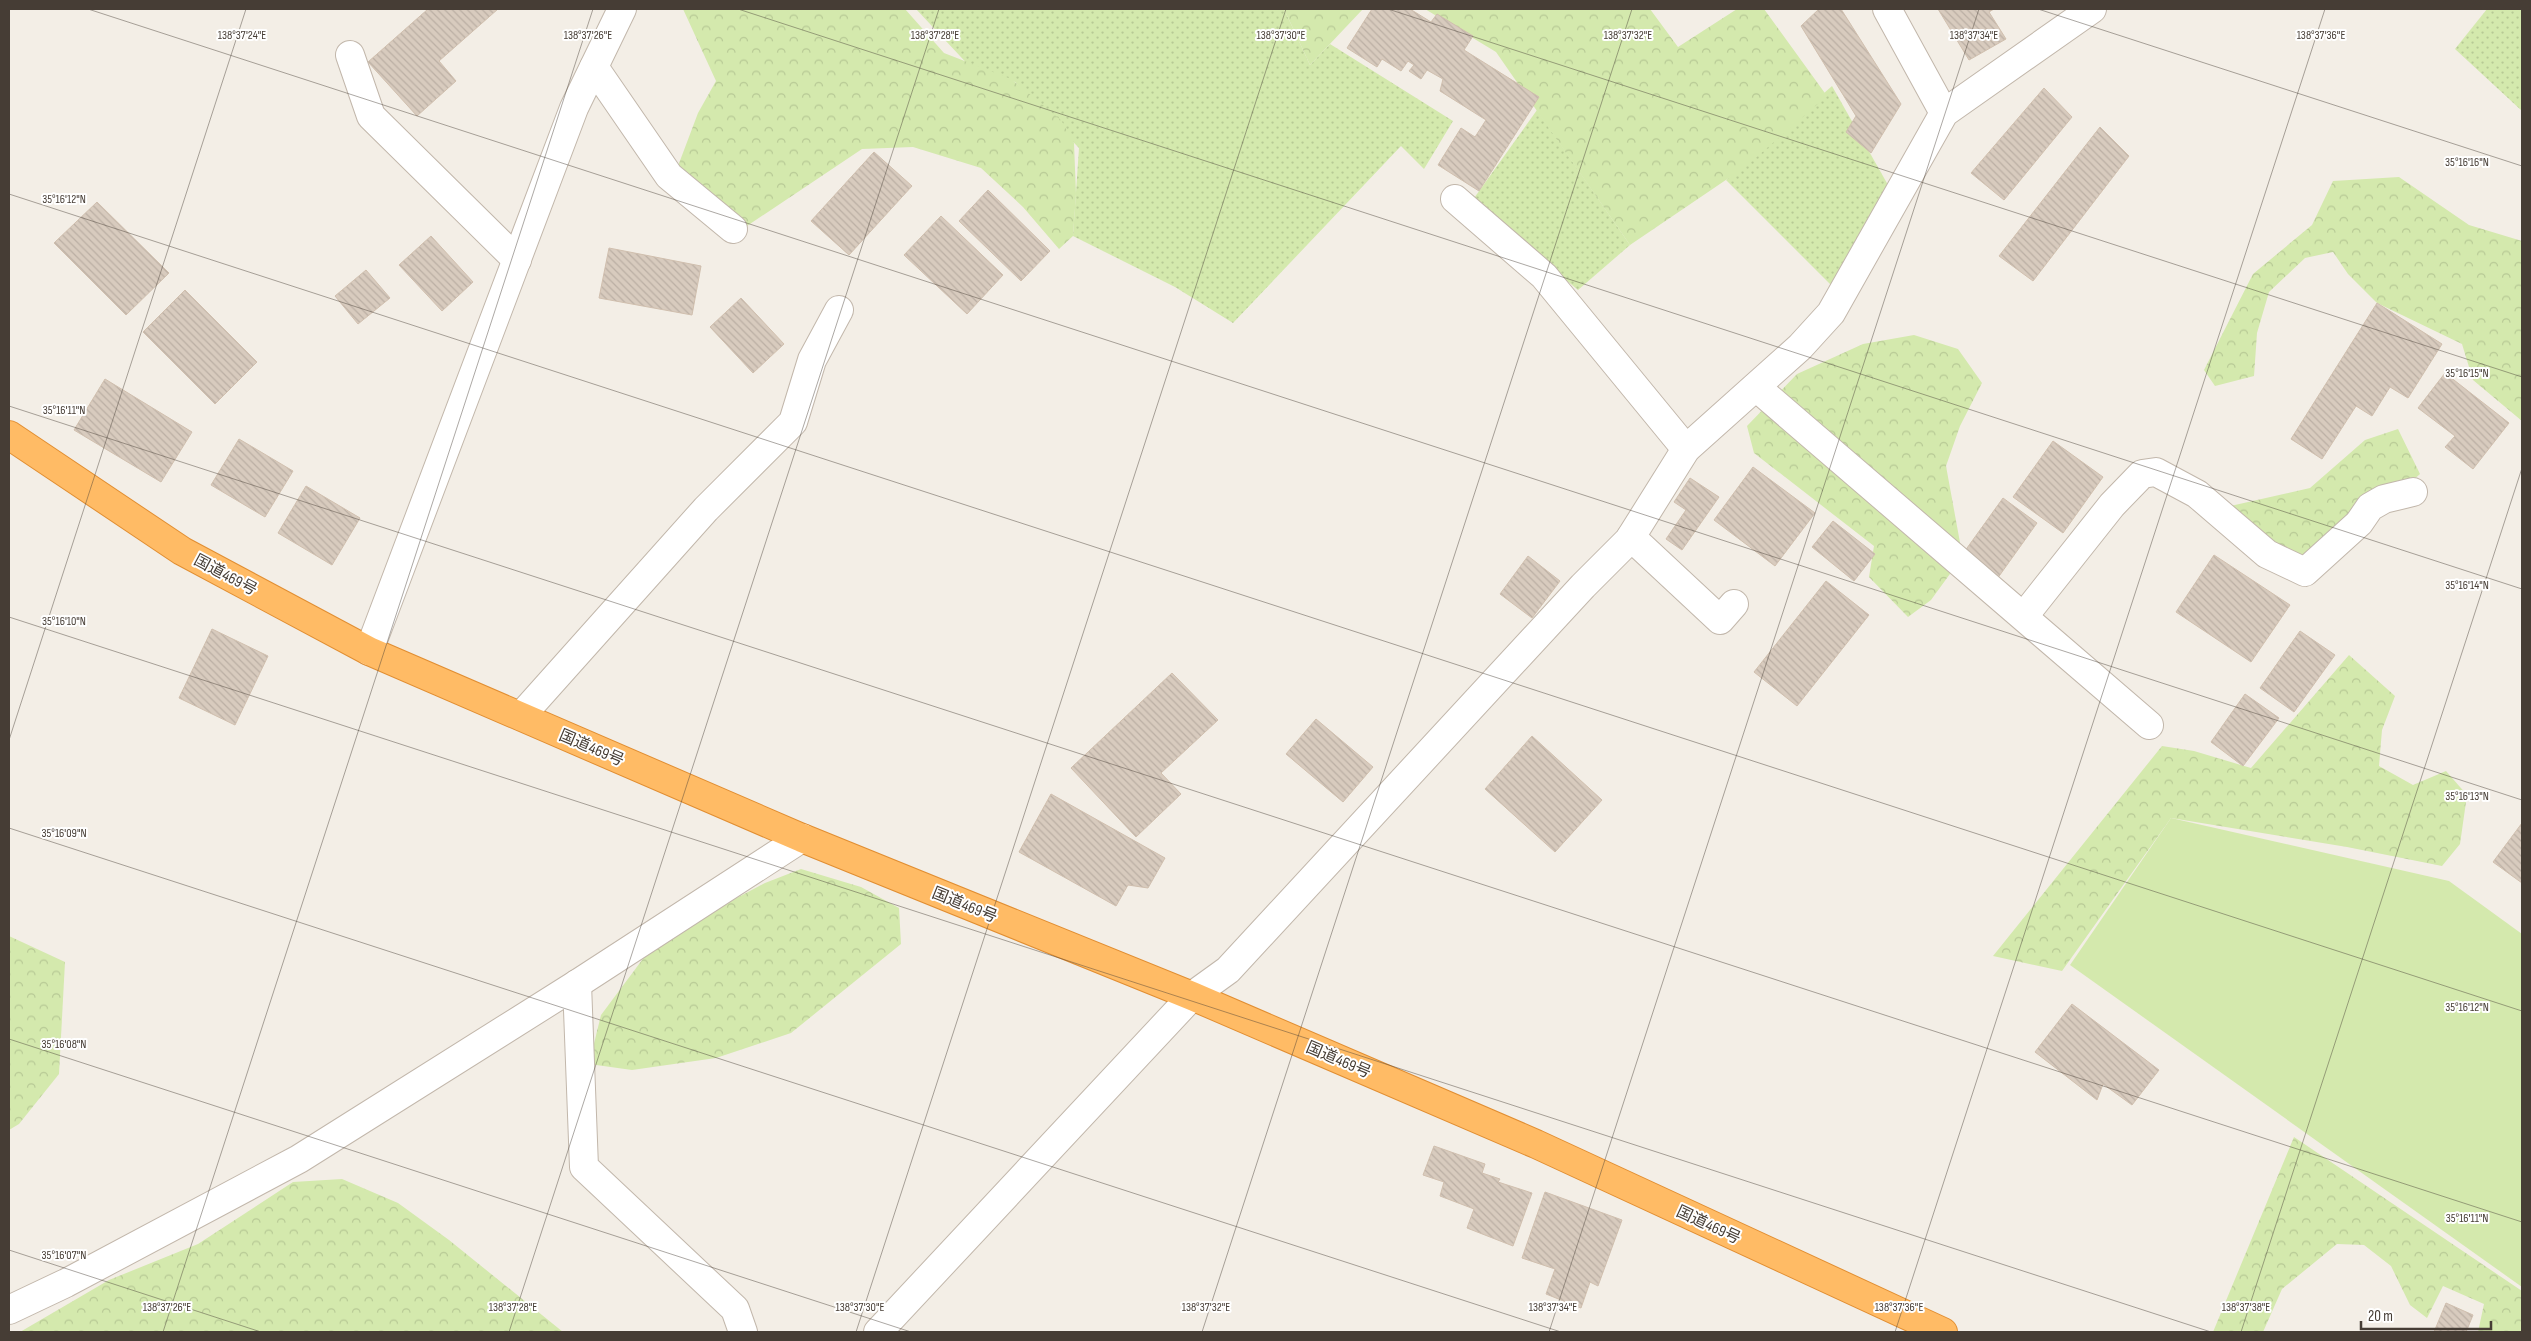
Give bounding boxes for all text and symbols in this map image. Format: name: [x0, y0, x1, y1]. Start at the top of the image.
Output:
text: 138°37'24"E: [218, 28, 266, 43]
text: 138°37'26"E: [564, 28, 612, 43]
text: 138°37'28"E: [911, 28, 959, 43]
text: 138°37'30"E: [1257, 28, 1305, 43]
text: 138°37'32"E: [1604, 28, 1652, 43]
text: 138°37'34"E: [1950, 28, 1998, 43]
text: 138°37'36"E: [2297, 28, 2345, 43]
text: 35°16'16"N: [2445, 155, 2489, 170]
text: 35°16'12"N: [42, 192, 86, 207]
text: 35°16'15"N: [2445, 366, 2489, 381]
text: 35°16'11"N: [43, 403, 85, 418]
street label: 国道469号: [191, 551, 260, 600]
text: 35°16'14"N: [2445, 578, 2489, 593]
text: 35°16'10"N: [42, 614, 86, 629]
street label: 国道469号: [556, 726, 627, 771]
text: 35°16'13"N: [2445, 789, 2489, 804]
text: 35°16'09"N: [41, 826, 87, 841]
street label: 国道469号: [929, 884, 1000, 927]
text: 35°16'12"N: [2445, 1000, 2489, 1015]
text: 35°16'08"N: [42, 1037, 86, 1052]
street label: 国道469号: [1303, 1038, 1374, 1083]
street label: 国道469号: [1673, 1202, 1744, 1248]
text: 35°16'11"N: [2446, 1211, 2488, 1226]
text: 35°16'07"N: [42, 1248, 86, 1263]
scale bar: [2361, 1298, 2491, 1330]
text: 138°37'26"E: [143, 1300, 191, 1315]
text: 138°37'28"E: [489, 1300, 537, 1315]
text: 138°37'30"E: [836, 1300, 884, 1315]
text: 138°37'32"E: [1182, 1300, 1230, 1315]
text: 138°37'34"E: [1529, 1300, 1577, 1315]
text: 138°37'36"E: [1875, 1300, 1923, 1315]
text: 138°37'38"E: [2222, 1300, 2270, 1315]
text: 20 m: [2368, 1307, 2393, 1326]

